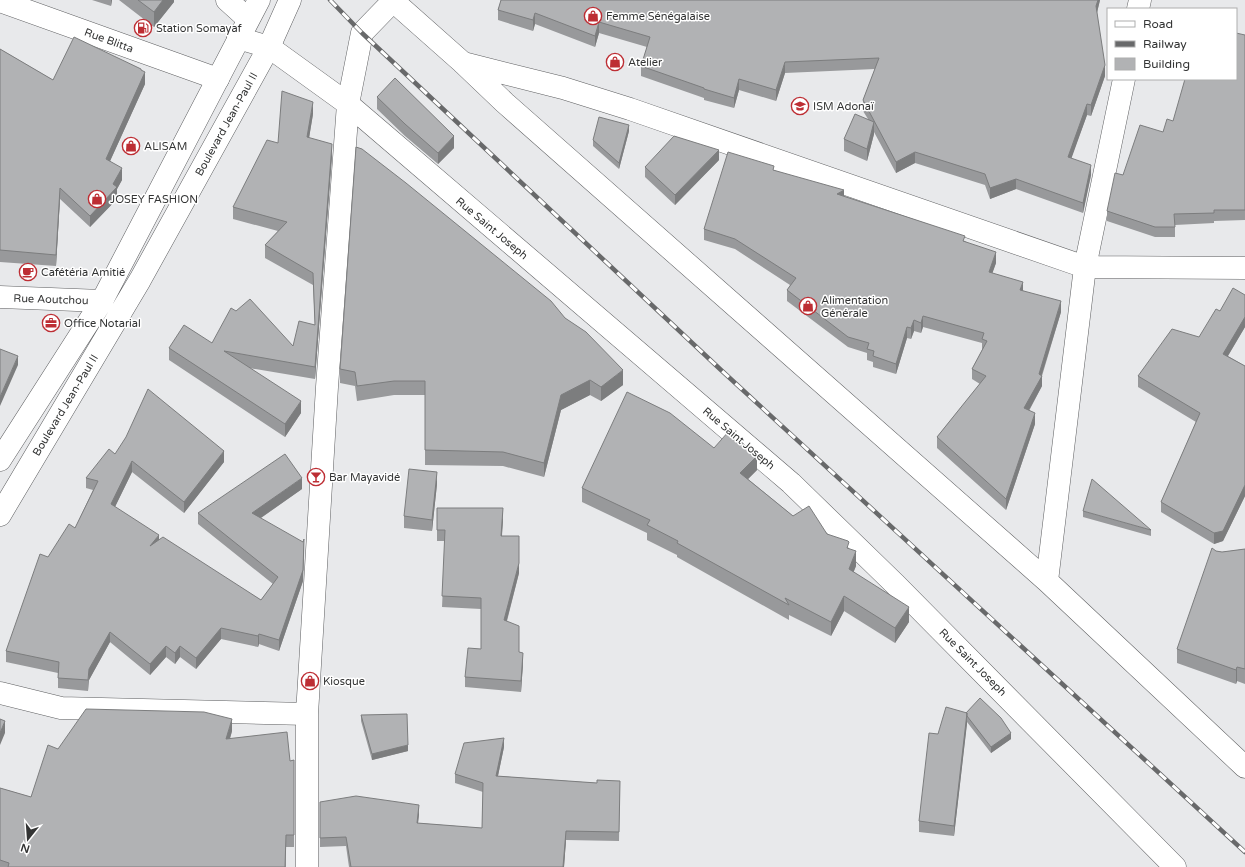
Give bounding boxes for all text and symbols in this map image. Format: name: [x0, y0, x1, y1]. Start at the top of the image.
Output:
shop icon: Femme Sénégalaise: [583, 6, 603, 26]
legend: [1107, 8, 1237, 80]
place label: Femme Sénégalaise: [606, 10, 710, 23]
text: Road: [1143, 17, 1173, 31]
fuel station icon: Station Somayaf: [133, 18, 153, 38]
place label: Station Somayaf: [156, 22, 242, 35]
street label: Rue Blitta: [83, 26, 135, 55]
text: Railway: [1143, 37, 1187, 51]
shop icon: Atelier: [605, 52, 625, 72]
place label: Atelier: [628, 56, 663, 69]
text: Building: [1143, 57, 1190, 71]
street label: Boulevard Jean-Paul II: [193, 70, 260, 178]
school or university icon: ISM Adonaï: [790, 96, 810, 116]
place label: ISM Adonaï: [813, 100, 874, 113]
shop icon: ALISAM: [121, 136, 141, 156]
place label: ALISAM: [144, 140, 187, 153]
shop icon: JOSEY FASHION: [87, 189, 107, 209]
place label: JOSEY FASHION: [110, 193, 198, 206]
street label: Rue Saint Joseph: [453, 195, 530, 262]
cafe icon: Cafétéria Amitié: [18, 262, 38, 282]
place label: Cafétéria Amitié: [41, 266, 125, 279]
street label: Rue Aoutchou: [13, 292, 89, 307]
place label: Alimentation Générale: [821, 294, 888, 320]
shop icon: Alimentation Générale: [798, 296, 818, 316]
office icon: Office Notarial: [41, 313, 61, 333]
place label: Office Notarial: [64, 317, 141, 330]
street label: Boulevard Jean-Paul II: [30, 352, 101, 458]
street label: Rue Saint Joseph: [700, 405, 777, 472]
bar icon: Bar Mayavidé: [306, 467, 326, 487]
place label: Bar Mayavidé: [329, 471, 400, 484]
street label: Rue Saint Joseph: [936, 626, 1009, 699]
shop icon: Kiosque: [300, 671, 320, 691]
place label: Kiosque: [323, 675, 365, 688]
north arrow: [8, 819, 48, 859]
text: N: [19, 841, 31, 856]

